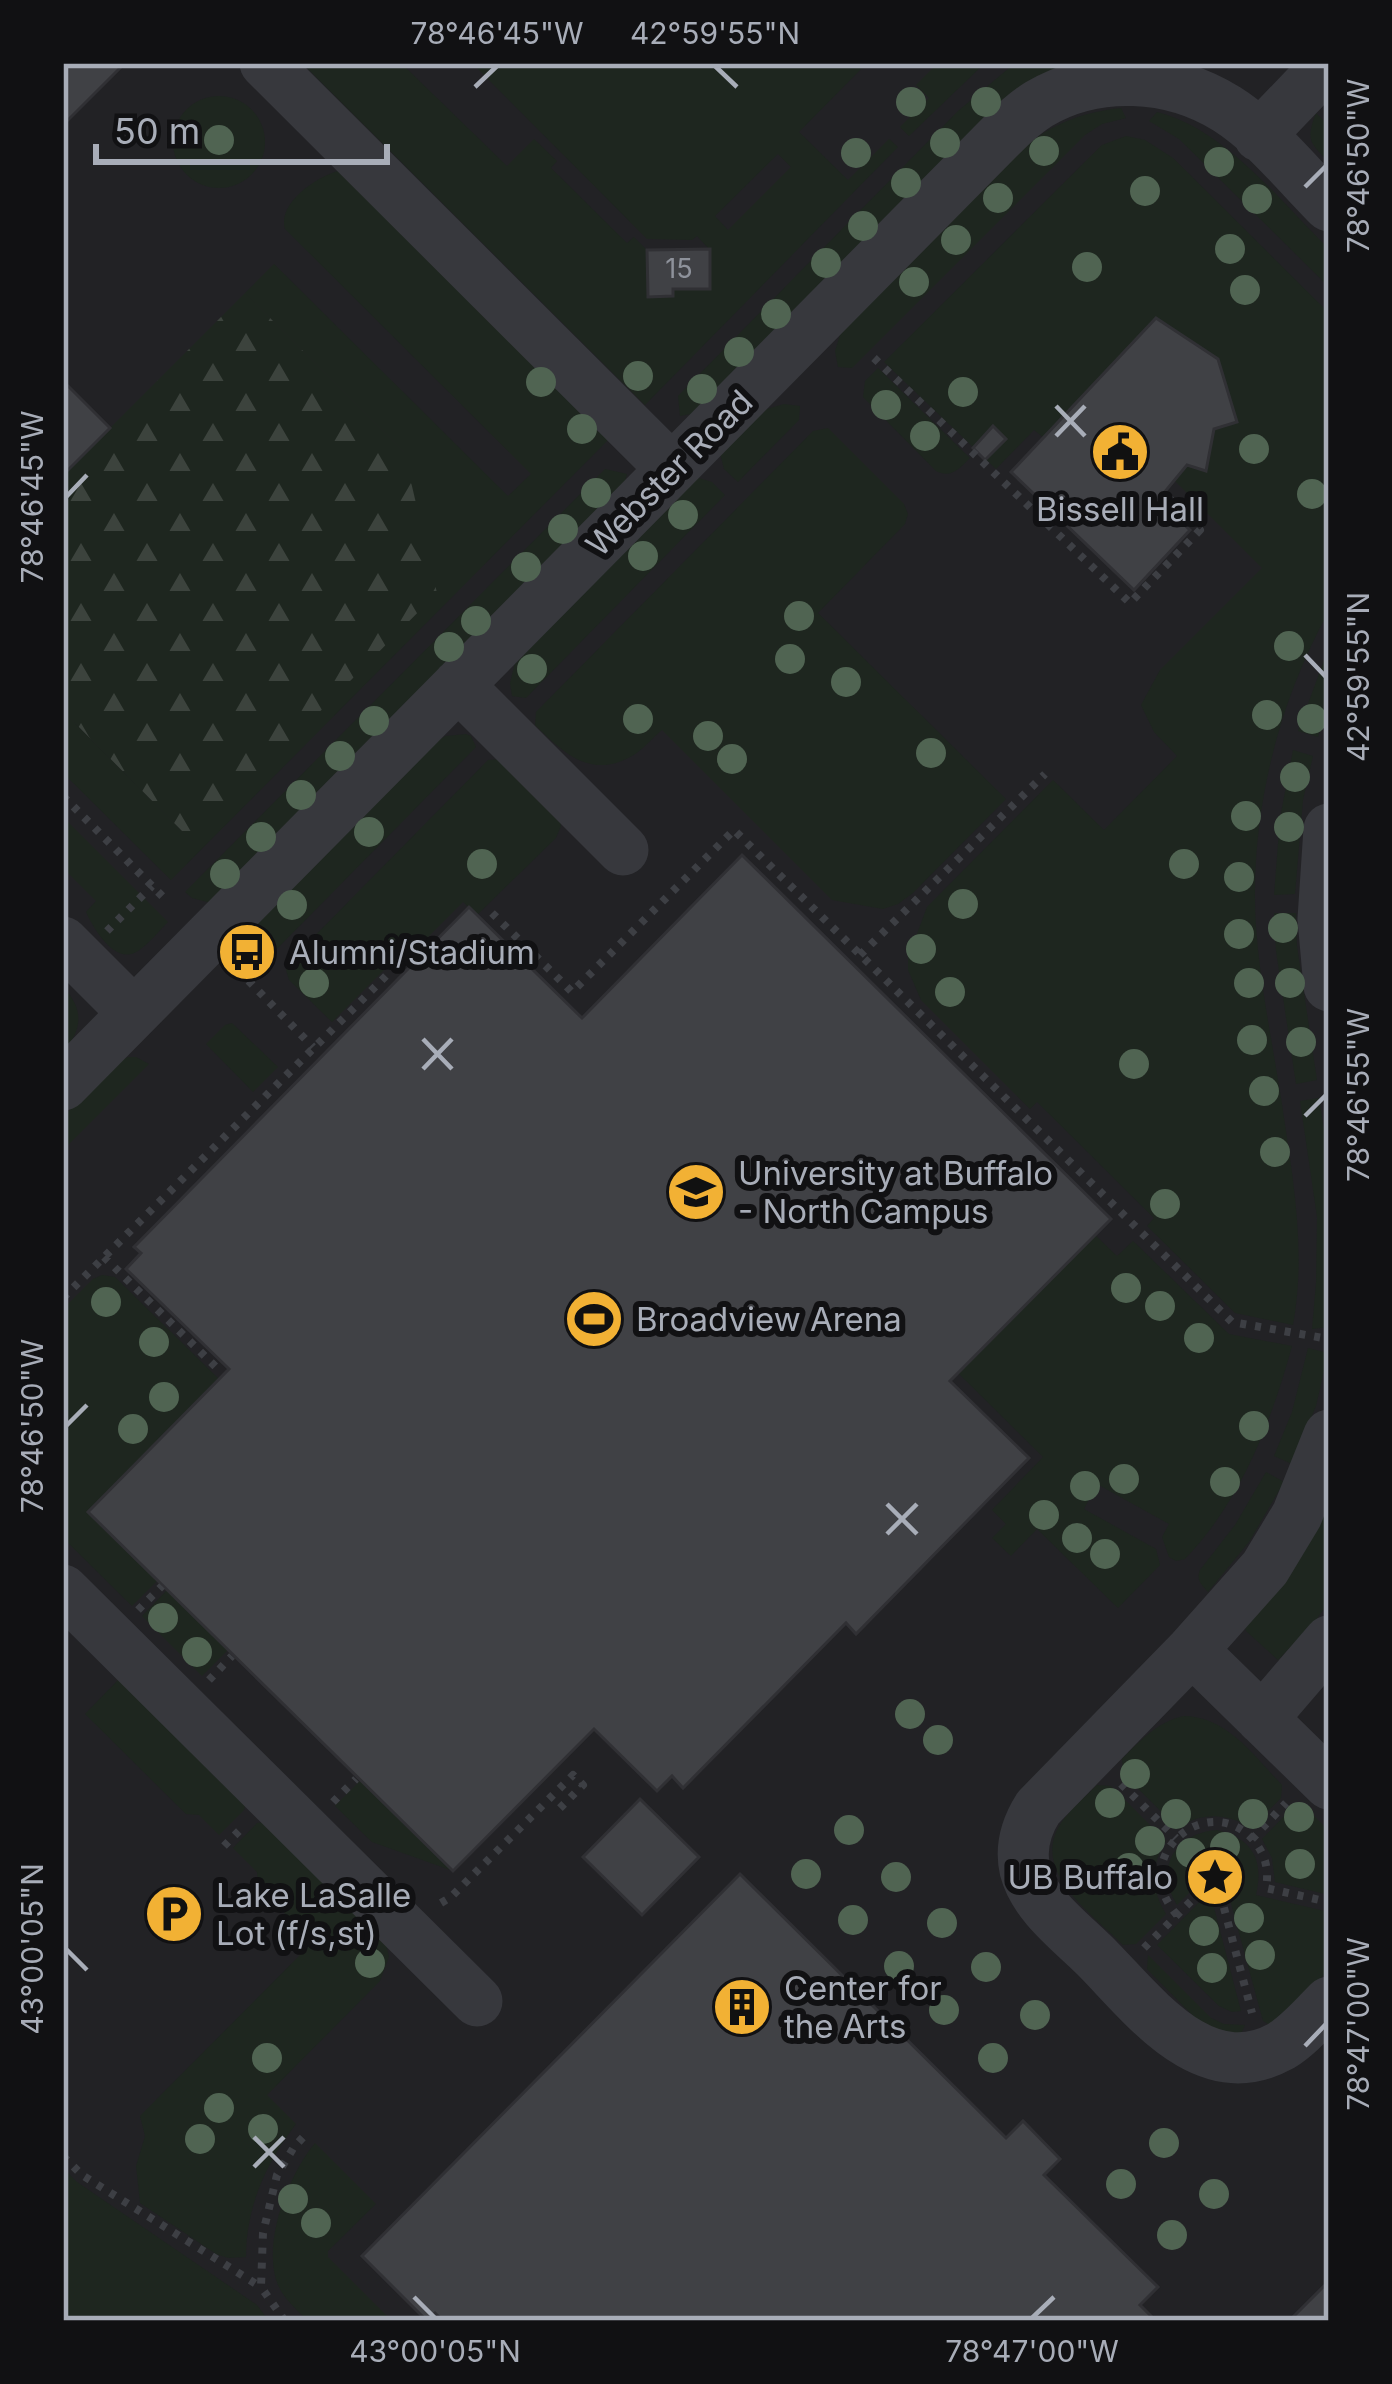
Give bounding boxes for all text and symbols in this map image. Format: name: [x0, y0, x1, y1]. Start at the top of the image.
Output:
text: 78°46'45"W: [410, 15, 584, 51]
text: 42°59'55"N: [630, 15, 800, 51]
text: 78°46'50"W: [1340, 79, 1376, 253]
scale bar: [96, 90, 387, 164]
text: 50 m: [114, 109, 200, 153]
house number: 15: [665, 252, 693, 285]
street label: Webster Road: [578, 382, 760, 564]
text: 78°46'45"W: [14, 410, 50, 584]
public building icon: Bissell Hall: [1089, 421, 1151, 483]
place label: Bissell Hall: [1036, 489, 1204, 529]
text: 42°59'55"N: [1340, 592, 1376, 762]
bus stop icon: Alumni/Stadium: [216, 921, 278, 983]
place label: Alumni/Stadium: [289, 932, 535, 972]
text: 78°46'55"W: [1340, 1008, 1376, 1182]
place label: University at Buffalo - North Campus: [738, 1153, 1053, 1231]
school or university icon: University at Buffalo - North Campus: [665, 1161, 727, 1223]
sports icon: Broadview Arena: [563, 1288, 625, 1350]
place label: Broadview Arena: [636, 1299, 902, 1339]
text: 78°46'50"W: [14, 1339, 50, 1513]
place icon: UB Buffalo: [1184, 1846, 1246, 1908]
place label: UB Buffalo: [1008, 1857, 1173, 1897]
text: 43°00'05"N: [14, 1863, 50, 2035]
place label: Lake LaSalle Lot (f/s,st): [216, 1875, 411, 1953]
parking icon: Lake LaSalle Lot (f/s,st): [143, 1883, 205, 1945]
text: 78°47'00"W: [1340, 1937, 1376, 2111]
place label: Center for the Arts: [784, 1968, 942, 2046]
building icon: Center for the Arts: [711, 1976, 773, 2038]
text: 43°00'05"N: [349, 2333, 521, 2369]
text: 78°47'00"W: [945, 2333, 1119, 2369]

